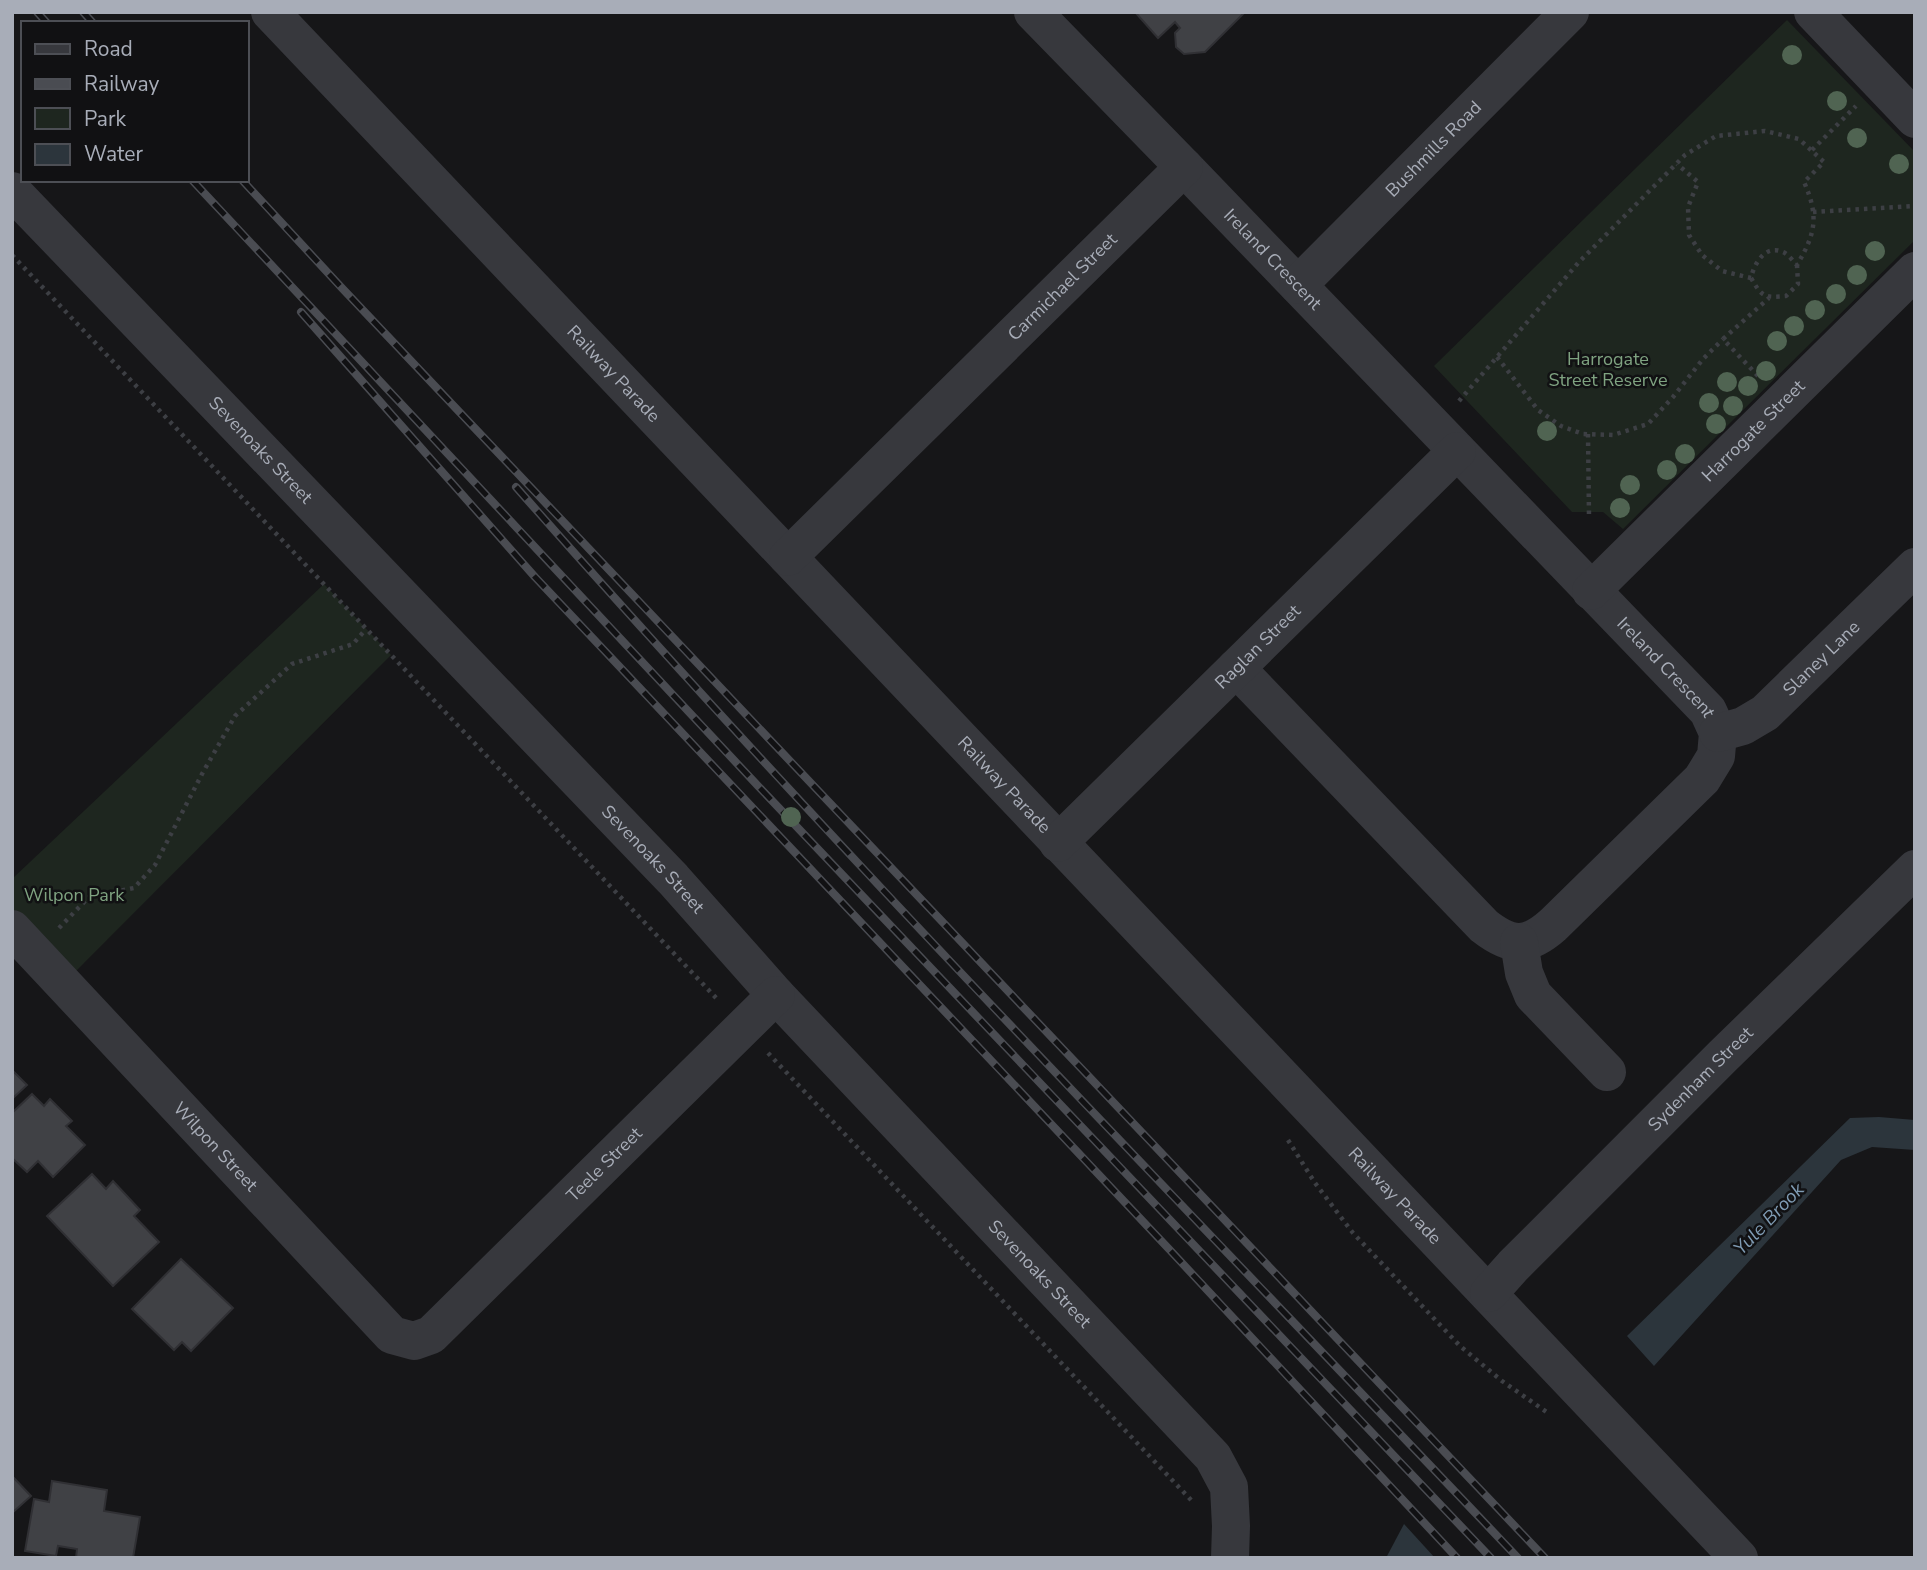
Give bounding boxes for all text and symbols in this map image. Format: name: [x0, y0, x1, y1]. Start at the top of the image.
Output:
legend: [21, 21, 248, 182]
text: Road: [84, 35, 133, 63]
text: Railway: [84, 70, 159, 98]
street label: Bushmills Road: [1380, 96, 1487, 202]
text: Park: [84, 105, 126, 133]
text: Water: [84, 140, 143, 168]
street label: Ireland Crescent: [1218, 203, 1328, 315]
street label: Carmichael Street: [1002, 227, 1123, 346]
street label: Railway Parade: [562, 320, 666, 428]
park label: Harrogate Street Reserve: [1548, 347, 1668, 392]
street label: Harrogate Street: [1696, 374, 1810, 487]
street label: Sevenoaks Street: [203, 391, 318, 509]
street label: Raglan Street: [1210, 599, 1306, 694]
street label: Ireland Crescent: [1612, 612, 1722, 722]
street label: Slaney Lane: [1778, 615, 1865, 701]
street label: Railway Parade: [952, 731, 1056, 839]
street label: Sevenoaks Street: [596, 800, 710, 919]
park label: Wilpon Park: [24, 883, 125, 907]
street label: Sydenham Street: [1643, 1021, 1759, 1136]
street label: Wilpon Street: [168, 1097, 264, 1197]
street label: Teele Street: [561, 1121, 648, 1207]
street label: Railway Parade: [1343, 1142, 1447, 1250]
water label: Yule Brook: [1728, 1177, 1810, 1261]
street label: Sevenoaks Street: [983, 1215, 1097, 1334]

